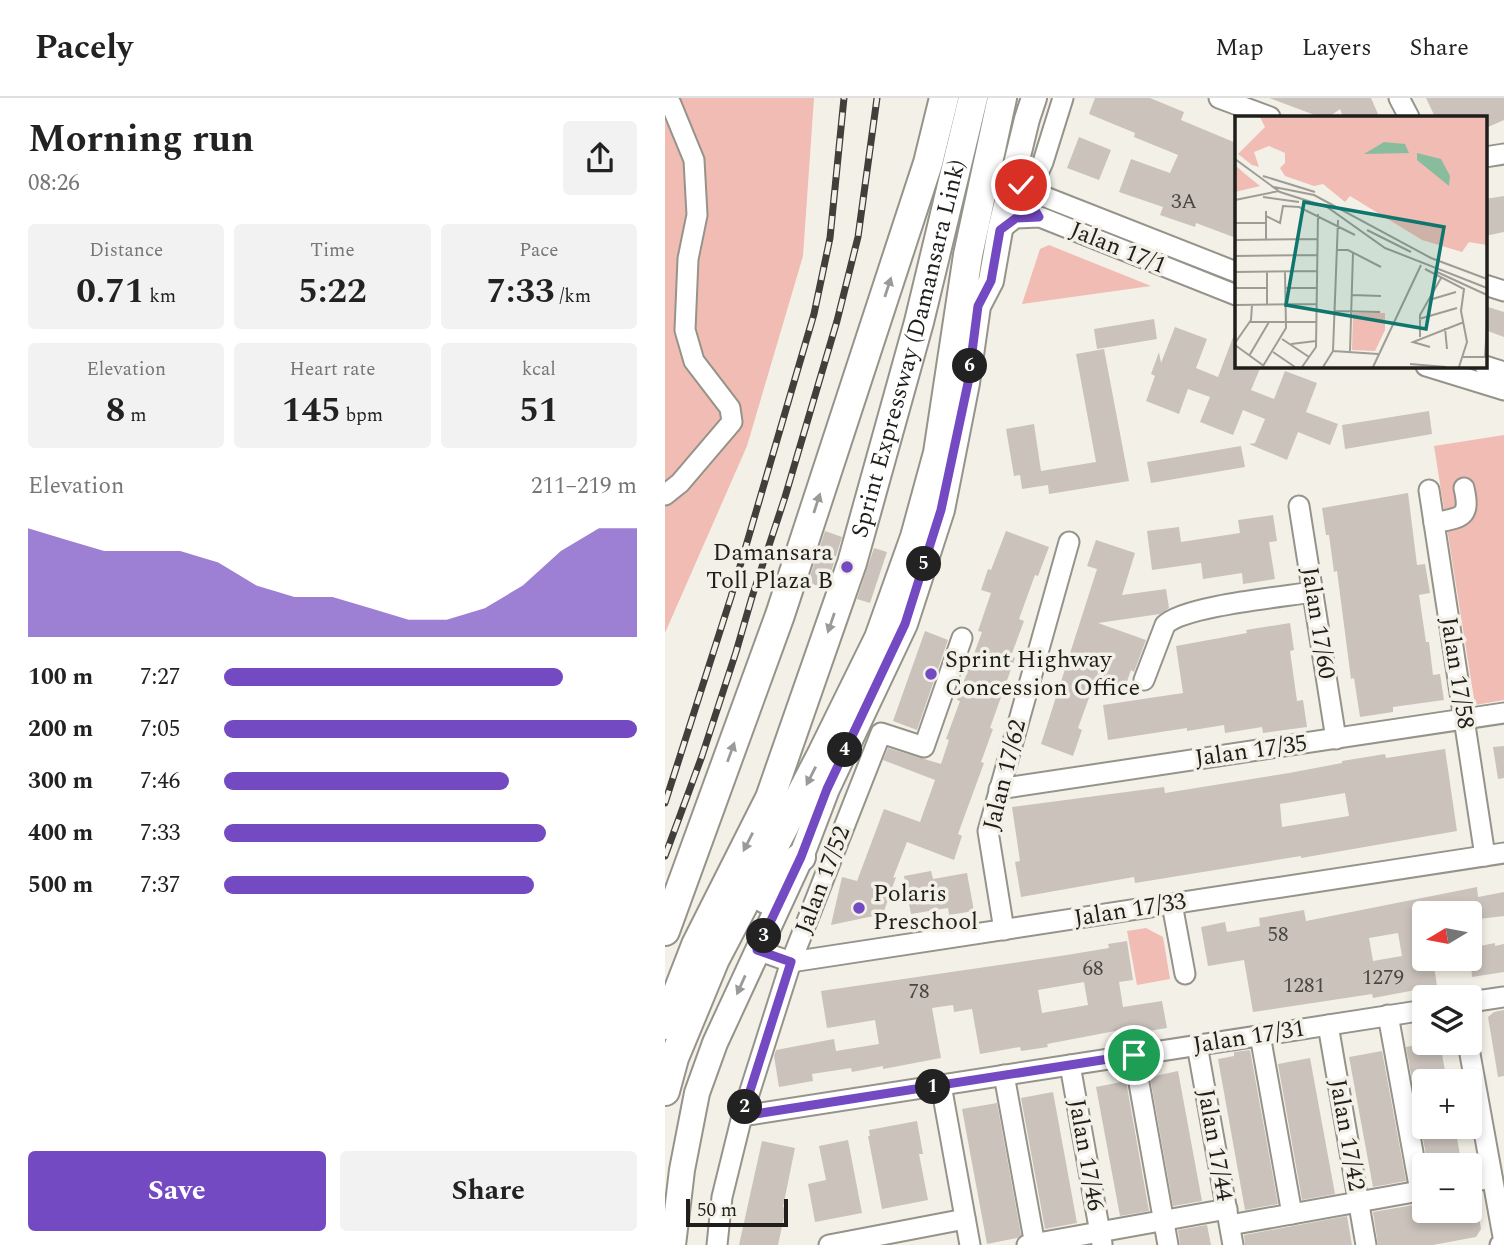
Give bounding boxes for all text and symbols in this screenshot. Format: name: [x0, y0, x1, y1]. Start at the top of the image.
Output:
text: Pacely: [35, 23, 133, 73]
text: Map: [1215, 30, 1264, 66]
text: Layers: [1302, 30, 1372, 66]
text: Share: [1410, 30, 1469, 66]
text: Morning run: [28, 111, 254, 169]
inset map: [1235, 116, 1487, 368]
button: share: [563, 121, 637, 195]
pin: [991, 155, 1051, 215]
street label: Sprint Expressway (Damansara Link): [842, 156, 975, 542]
text: 08:26: [28, 166, 80, 201]
icon: check: [1002, 166, 1040, 204]
house number: 3A: [1171, 186, 1197, 218]
street label: Jalan 17/1: [1064, 212, 1172, 284]
text: Distance: [89, 236, 163, 265]
text: Time: [310, 236, 355, 265]
text: Pace: [519, 236, 558, 265]
text: 0.71: [76, 265, 144, 318]
text: 5:22: [298, 265, 367, 318]
text: 7:33: [486, 265, 555, 318]
one-way arrow: [883, 277, 893, 298]
text: km: [144, 282, 176, 311]
text: /km: [555, 282, 591, 311]
pin: 6: [953, 348, 987, 384]
text: 6: [964, 351, 975, 380]
text: Elevation: [86, 355, 166, 384]
text: Heart rate: [290, 355, 375, 384]
text: kcal: [522, 355, 556, 384]
text: 8: [106, 384, 125, 437]
text: 145: [282, 384, 341, 437]
text: 51: [519, 384, 558, 437]
text: m: [125, 401, 147, 430]
text: bpm: [341, 401, 383, 430]
text: Elevation: [28, 469, 124, 504]
text: 211–219 m: [531, 469, 637, 504]
one-way arrow: [812, 493, 823, 514]
place label: Damansara Toll Plaza B: [706, 535, 833, 599]
pin: 5: [907, 546, 941, 582]
text: 5: [918, 549, 929, 578]
marker: Damansara Toll Plaza B: [839, 559, 855, 575]
street label: Jalan 17/60: [1291, 564, 1345, 682]
one-way arrow: [825, 613, 836, 634]
street label: Jalan 17/58: [1430, 614, 1484, 732]
place label: Sprint Highway Concession Office: [945, 642, 1140, 706]
text: 100 m: [28, 660, 93, 695]
text: 7:27: [140, 660, 180, 695]
marker: Sprint Highway Concession Office: [923, 666, 939, 682]
text: 200 m: [28, 712, 93, 747]
text: 7:05: [140, 712, 180, 747]
street label: Jalan 17/62: [974, 716, 1036, 834]
street label: Jalan 17/35: [1193, 725, 1309, 777]
pin: 4: [827, 732, 863, 768]
text: 4: [839, 735, 850, 764]
one-way arrow: [726, 742, 737, 763]
text: 300 m: [28, 764, 93, 799]
text: 7:46: [140, 764, 180, 799]
one-way arrow: [805, 766, 817, 786]
text: 400 m: [28, 816, 93, 851]
text: 7:33: [140, 816, 180, 851]
street label: Jalan 17/52: [786, 821, 860, 939]
one-way arrow: [742, 832, 753, 852]
text: 500 m: [28, 868, 93, 903]
text: 7:37: [140, 868, 180, 903]
place label: Polaris Preschool: [873, 876, 978, 940]
street label: Jalan 17/33: [1071, 883, 1189, 937]
marker: Polaris Preschool: [851, 900, 867, 916]
north arrow: [1412, 901, 1482, 971]
map controls: [1412, 901, 1482, 1223]
pin: 3: [747, 918, 781, 954]
house number: 58: [1268, 919, 1289, 951]
text: 3: [758, 921, 769, 950]
house number: 68: [1083, 953, 1104, 985]
house number: 1279: [1362, 962, 1404, 994]
house number: 1281: [1283, 970, 1325, 1002]
one-way arrow: [735, 975, 747, 995]
house number: 78: [909, 976, 930, 1008]
button: layers: [1412, 985, 1482, 1055]
street label: Jalan 17/31: [1190, 1010, 1308, 1064]
pin: [1104, 1025, 1164, 1085]
icon: arrive: [1115, 1036, 1153, 1074]
button: +: [1412, 1069, 1482, 1139]
pin: 1: [915, 1070, 951, 1104]
text: 1: [927, 1072, 938, 1101]
street label: Jalan 17/42: [1319, 1076, 1375, 1194]
street label: Jalan 17/44: [1187, 1086, 1243, 1204]
pin: 2: [727, 1090, 763, 1124]
text: 2: [739, 1092, 750, 1121]
street label: Jalan 17/46: [1058, 1096, 1114, 1214]
button: Save: [28, 1151, 326, 1231]
button: Share: [340, 1151, 637, 1231]
button: −: [1412, 1153, 1482, 1223]
scale bar: [686, 1196, 787, 1228]
text: 50 m: [697, 1196, 737, 1225]

